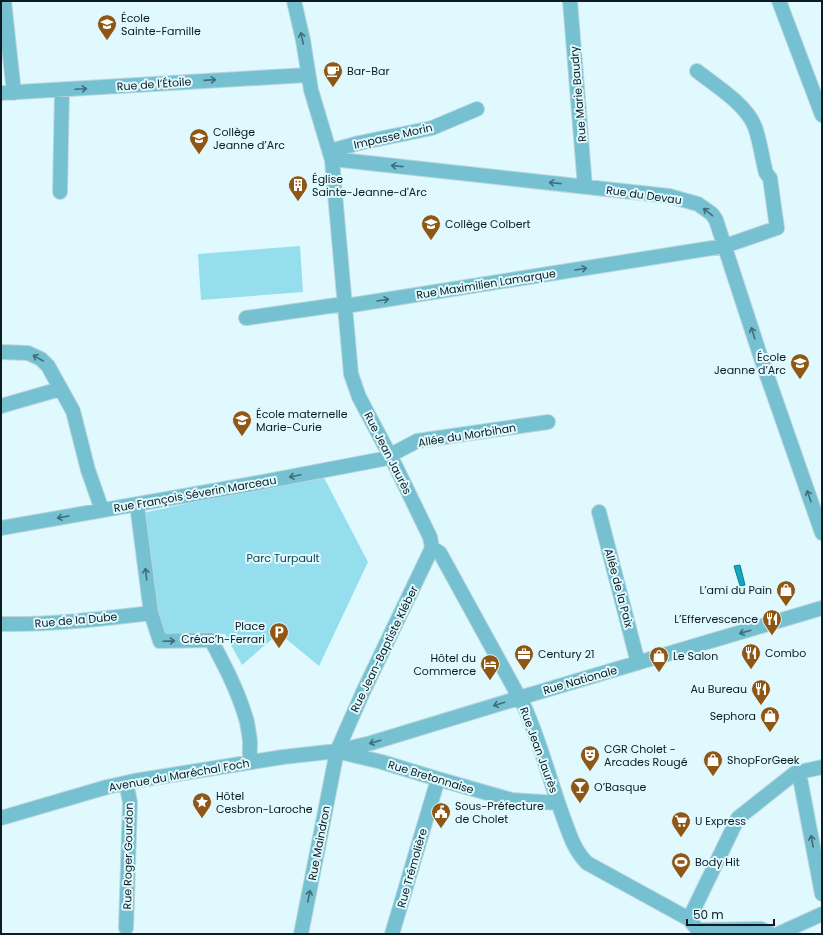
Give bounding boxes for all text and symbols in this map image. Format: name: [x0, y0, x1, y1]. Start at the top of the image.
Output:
place label: École Sainte-Famille: [121, 10, 201, 39]
school or university icon: École Sainte-Famille: [96, 13, 118, 41]
one-way arrow: [297, 31, 305, 44]
street label: Rue Marie Baudry: [566, 45, 590, 142]
cafe icon: Bar-Bar: [322, 60, 344, 88]
place label: Bar-Bar: [347, 63, 390, 79]
street label: Rue de l’Étoile: [116, 73, 192, 95]
one-way arrow: [203, 77, 216, 84]
one-way arrow: [74, 85, 87, 92]
street label: Impasse Morin: [352, 119, 434, 153]
place label: Collège Jeanne d’Arc: [213, 124, 285, 153]
school or university icon: Collège Jeanne d’Arc: [188, 127, 210, 155]
one-way arrow: [391, 162, 404, 170]
place label: Église Sainte-Jeanne-d'Arc: [312, 171, 427, 200]
building icon: Église Sainte-Jeanne-d'Arc: [287, 174, 309, 202]
one-way arrow: [549, 180, 562, 187]
street label: Rue du Devau: [605, 182, 683, 208]
one-way arrow: [703, 207, 714, 216]
school or university icon: Collège Colbert: [420, 213, 442, 241]
place label: Collège Colbert: [445, 216, 531, 232]
street label: Rue Maximilien Lamarque: [415, 265, 557, 303]
one-way arrow: [574, 265, 587, 273]
one-way arrow: [376, 296, 389, 304]
one-way arrow: [749, 327, 756, 340]
place label: École Jeanne d’Arc: [714, 349, 786, 378]
school or university icon: École Jeanne d’Arc: [789, 352, 811, 380]
one-way arrow: [32, 354, 44, 362]
place label: École maternelle Marie-Curie: [256, 406, 348, 435]
school or university icon: École maternelle Marie-Curie: [231, 409, 253, 437]
street label: Rue Jean Jaurès: [360, 409, 416, 497]
street label: Allée du Morbihan: [417, 419, 517, 451]
street label: Rue François Séverin Marceau: [112, 472, 278, 516]
one-way arrow: [289, 472, 302, 480]
one-way arrow: [805, 490, 812, 503]
one-way arrow: [57, 513, 70, 521]
street label: Allée de la Paix: [601, 547, 637, 630]
park label: Parc Turpault: [246, 550, 320, 566]
one-way arrow: [142, 568, 150, 581]
shop icon: L’ami du Pain: [775, 579, 797, 607]
place label: L’ami du Pain: [699, 582, 772, 598]
street label: Rue Jean-Baptiste Kléber: [346, 583, 422, 715]
street label: Rue de la Dube: [34, 608, 118, 632]
restaurant icon: L’Effervescence: [761, 608, 783, 636]
place label: L’Effervescence: [674, 611, 758, 627]
place label: Place Créac’h-Ferrari: [181, 618, 265, 647]
parking icon: Place Créac’h-Ferrari: [268, 621, 290, 649]
one-way arrow: [738, 629, 751, 636]
one-way arrow: [162, 637, 175, 645]
restaurant icon: Combo: [740, 642, 762, 670]
office icon: Century 21: [513, 643, 535, 671]
shop icon: Le Salon: [648, 645, 670, 673]
place label: Combo: [765, 645, 806, 661]
place label: Century 21: [538, 646, 594, 662]
place label: Le Salon: [673, 648, 718, 664]
place label: Hôtel du Commerce: [413, 650, 476, 679]
hotel icon: Hôtel du Commerce: [479, 653, 501, 681]
street label: Rue Nationale: [541, 662, 619, 698]
restaurant icon: Au Bureau: [750, 678, 772, 706]
place label: Au Bureau: [690, 681, 747, 697]
one-way arrow: [493, 701, 506, 708]
street label: Rue Jean Jaurès: [516, 705, 562, 796]
shop icon: Sephora: [759, 705, 781, 733]
place label: Sephora: [710, 708, 756, 724]
one-way arrow: [368, 739, 381, 746]
place label: CGR Cholet - Arcades Rougé: [604, 741, 688, 770]
theatre icon: CGR Cholet - Arcades Rougé: [579, 744, 601, 772]
shop icon: ShopForGeek: [702, 749, 724, 777]
place label: ShopForGeek: [727, 752, 800, 768]
street label: Avenue du Maréchal Foch: [107, 755, 251, 795]
street label: Rue Bretonnaise: [386, 756, 476, 798]
bar icon: O’Basque: [569, 776, 591, 804]
place label: O’Basque: [594, 779, 646, 795]
place label: Hôtel Cesbron-Laroche: [216, 788, 313, 817]
place icon: Hôtel Cesbron-Laroche: [191, 791, 213, 819]
place label: Sous-Préfecture de Cholet: [455, 798, 544, 827]
public building icon: Sous-Préfecture de Cholet: [430, 801, 452, 829]
street label: Rue Roger Gourdon: [119, 802, 137, 910]
street label: Rue Maindron: [304, 804, 334, 882]
supermarket icon: U Express: [670, 810, 692, 838]
place label: U Express: [695, 813, 746, 829]
street label: Rue Trémolière: [393, 826, 431, 910]
one-way arrow: [808, 835, 816, 848]
sports icon: Body Hit: [670, 851, 692, 879]
place label: Body Hit: [695, 854, 740, 870]
one-way arrow: [305, 890, 313, 903]
scale bar: [687, 901, 774, 927]
text: 50 m: [693, 906, 724, 923]

